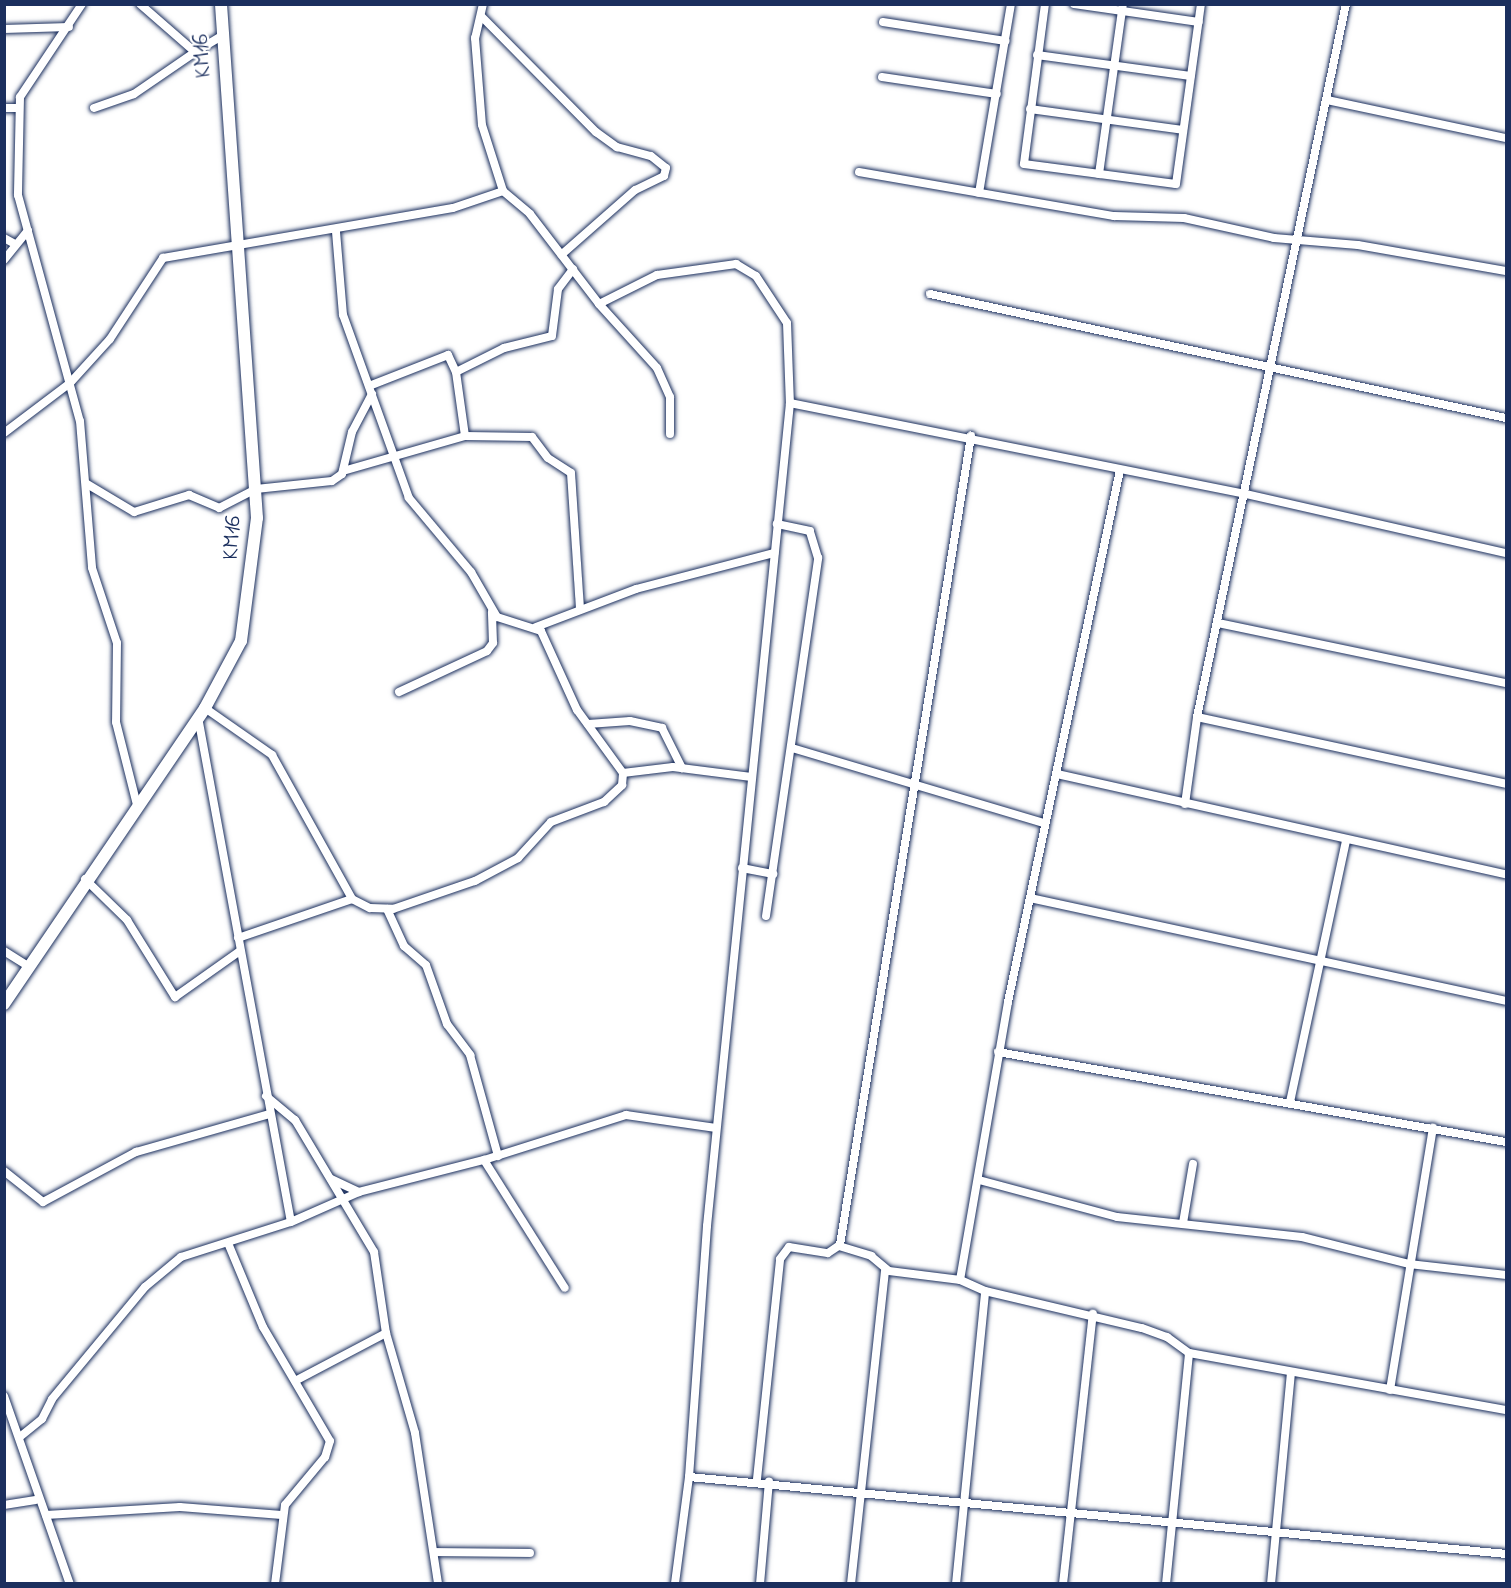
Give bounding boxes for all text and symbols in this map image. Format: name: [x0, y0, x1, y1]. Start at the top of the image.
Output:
street label: KM16: [187, 33, 219, 79]
street label: KM16: [217, 515, 249, 561]

